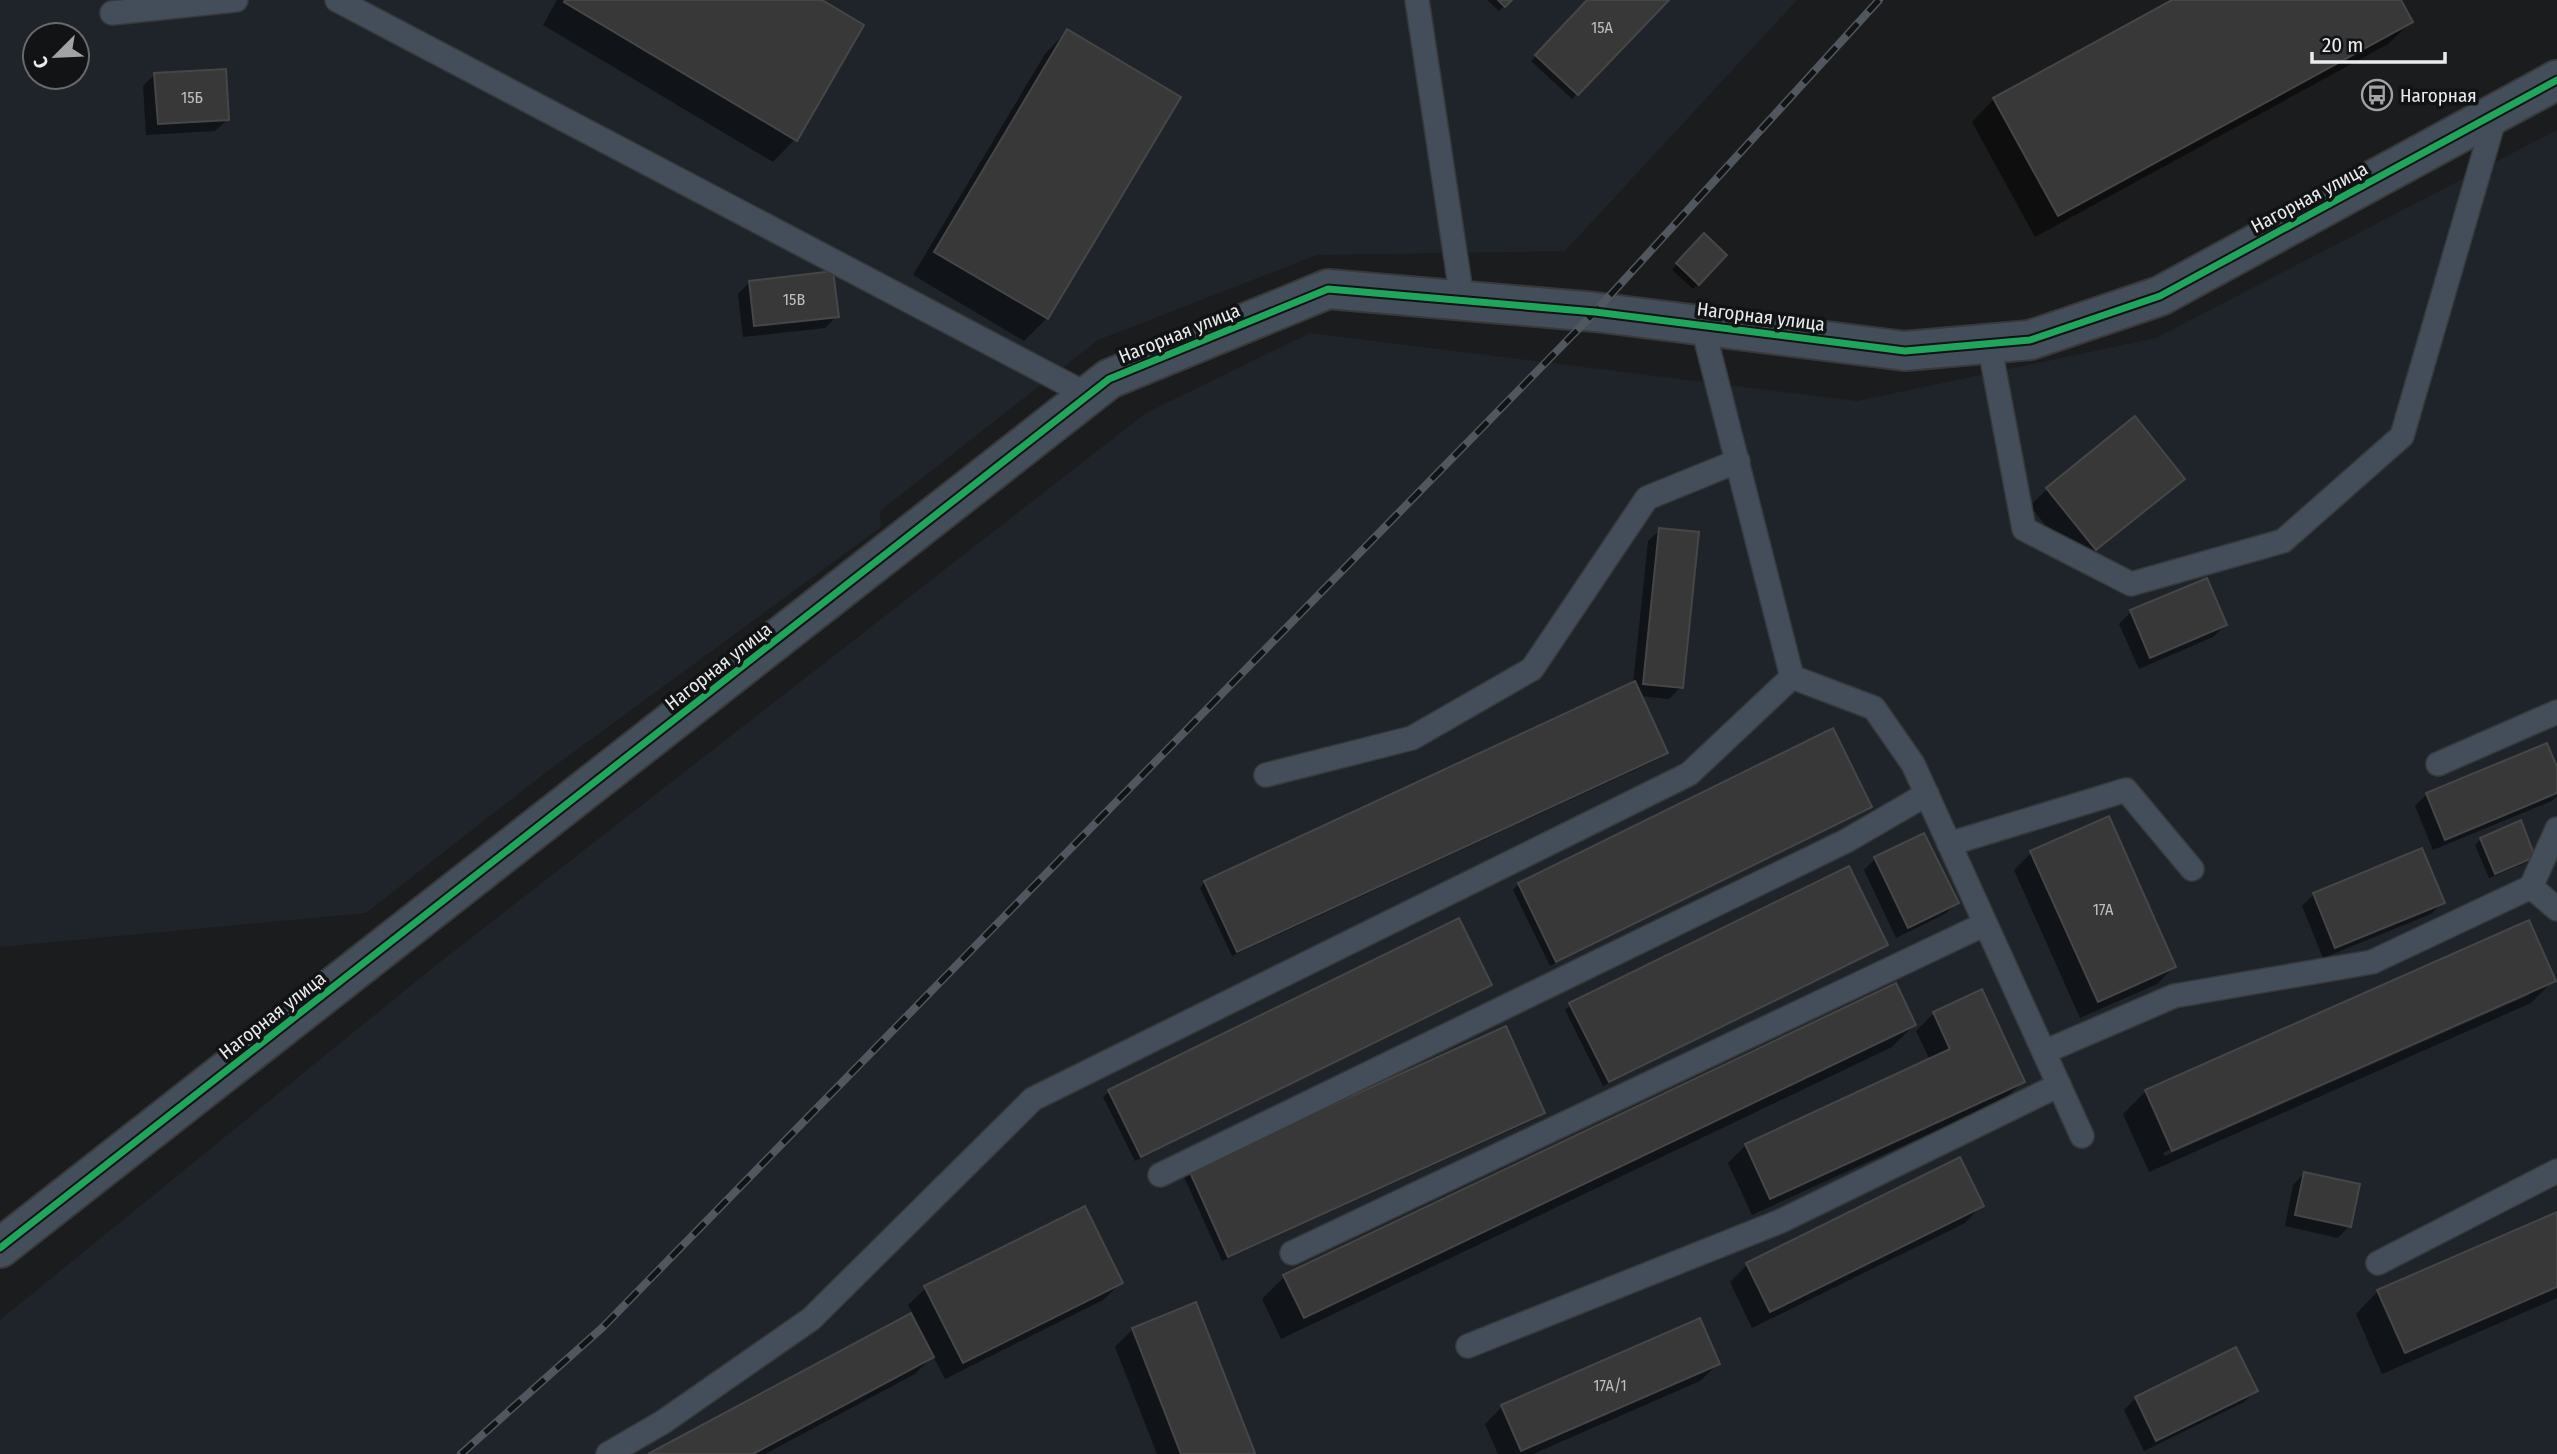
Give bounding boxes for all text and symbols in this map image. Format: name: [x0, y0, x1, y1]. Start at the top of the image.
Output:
house number: 15А: [1591, 18, 1614, 37]
north arrow: [21, 21, 91, 91]
scale bar: [2312, 21, 2445, 65]
text: 20 m: [2322, 32, 2363, 58]
text: С: [28, 53, 53, 72]
bus stop icon: Нагорная: [2360, 78, 2394, 112]
place label: Нагорная: [2400, 84, 2477, 107]
house number: 15Б: [181, 88, 203, 107]
street label: Нагорная улица: [2247, 157, 2371, 238]
house number: 15В: [783, 290, 805, 309]
street label: Нагорная улица: [1696, 297, 1826, 336]
street label: Нагорная улица: [1115, 299, 1243, 368]
street label: Нагорная улица: [661, 618, 776, 715]
house number: 17А: [2093, 900, 2114, 919]
street label: Нагорная улица: [215, 967, 330, 1064]
house number: 17А/1: [1593, 1376, 1627, 1395]

